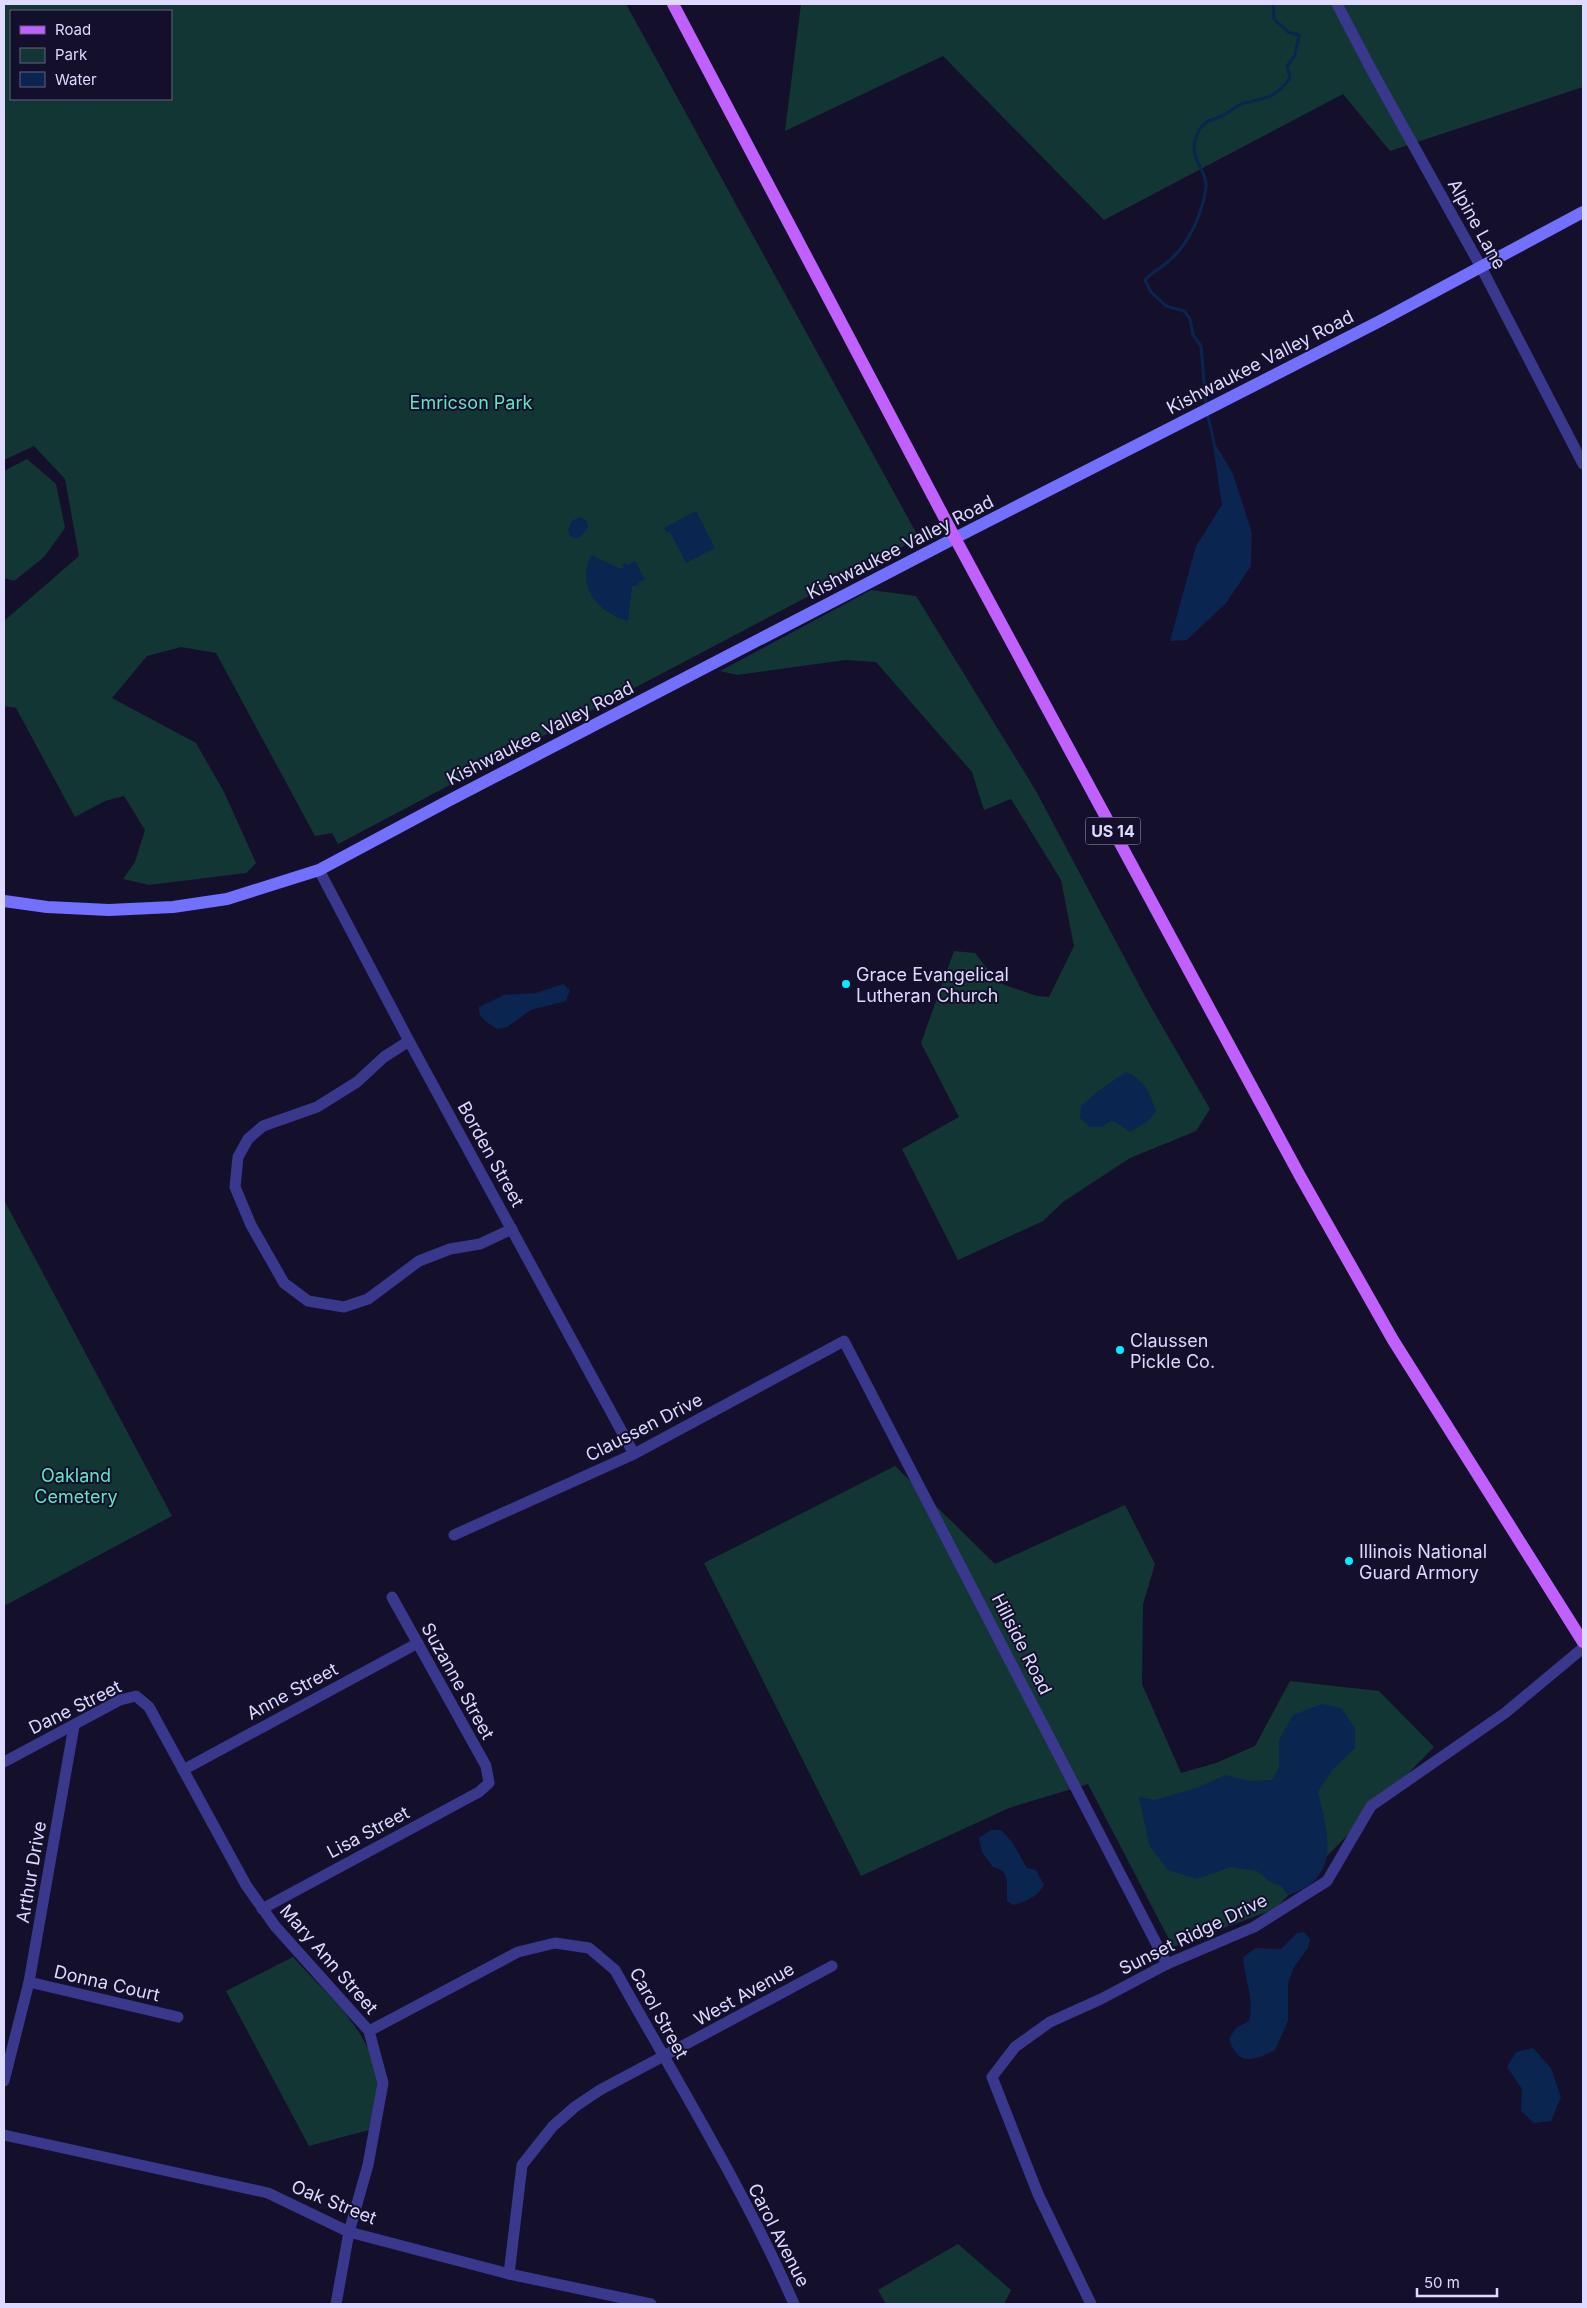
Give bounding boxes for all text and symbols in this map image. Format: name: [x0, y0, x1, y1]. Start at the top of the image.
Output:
legend: [10, 10, 172, 100]
text: Road: [55, 20, 91, 39]
text: Park: [55, 45, 88, 64]
text: Water: [55, 70, 97, 89]
street label: Alpine Lane: [1444, 175, 1510, 273]
street label: Kishwaukee Valley Road: [1163, 306, 1357, 418]
park label: Emricson Park: [410, 392, 533, 413]
street label: Kishwaukee Valley Road: [803, 491, 997, 603]
street label: Kishwaukee Valley Road: [443, 677, 637, 789]
road number: US 14: [1086, 818, 1140, 844]
place label: Grace Evangelical Lutheran Church: [856, 964, 1009, 1006]
marker: Grace Evangelical Lutheran Church: [840, 978, 852, 990]
street label: Borden Street: [453, 1098, 529, 1210]
place label: Claussen Pickle Co.: [1130, 1330, 1215, 1372]
marker: Claussen Pickle Co.: [1114, 1344, 1126, 1356]
street label: Claussen Drive: [582, 1389, 706, 1465]
park label: Oakland Cemetery: [34, 1465, 118, 1507]
place label: Illinois National Guard Armory: [1359, 1541, 1487, 1583]
marker: Illinois National Guard Armory: [1343, 1555, 1355, 1567]
street label: Hillside Road: [988, 1590, 1056, 1698]
street label: Suzanne Street: [417, 1619, 499, 1743]
street label: Anne Street: [243, 1658, 341, 1724]
street label: Dane Street: [25, 1676, 125, 1738]
street label: Lisa Street: [323, 1802, 413, 1862]
street label: Arthur Drive: [12, 1819, 50, 1925]
street label: Sunset Ridge Drive: [1116, 1889, 1270, 1979]
street label: Mary Ann Street: [276, 1900, 382, 2018]
street label: West Avenue: [690, 1958, 798, 2030]
street label: Donna Court: [52, 1961, 162, 2005]
street label: Carol Street: [625, 1964, 693, 2062]
street label: Oak Street: [289, 2175, 380, 2229]
street label: Carol Avenue: [744, 2180, 814, 2290]
scale bar: [1417, 2266, 1497, 2298]
text: 50 m: [1424, 2273, 1460, 2292]

